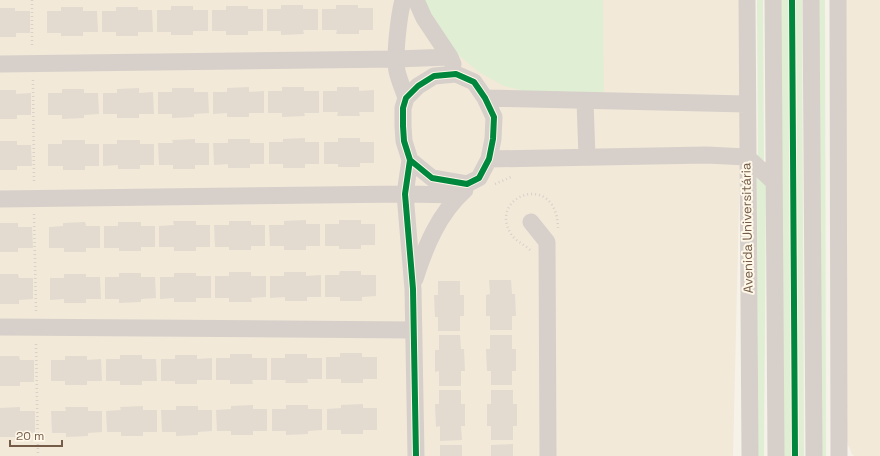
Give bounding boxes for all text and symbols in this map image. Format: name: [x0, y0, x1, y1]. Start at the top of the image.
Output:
street label: Avenida Universitária: [737, 162, 757, 294]
scale bar: [10, 422, 62, 448]
text: 20 m: [16, 428, 44, 444]

